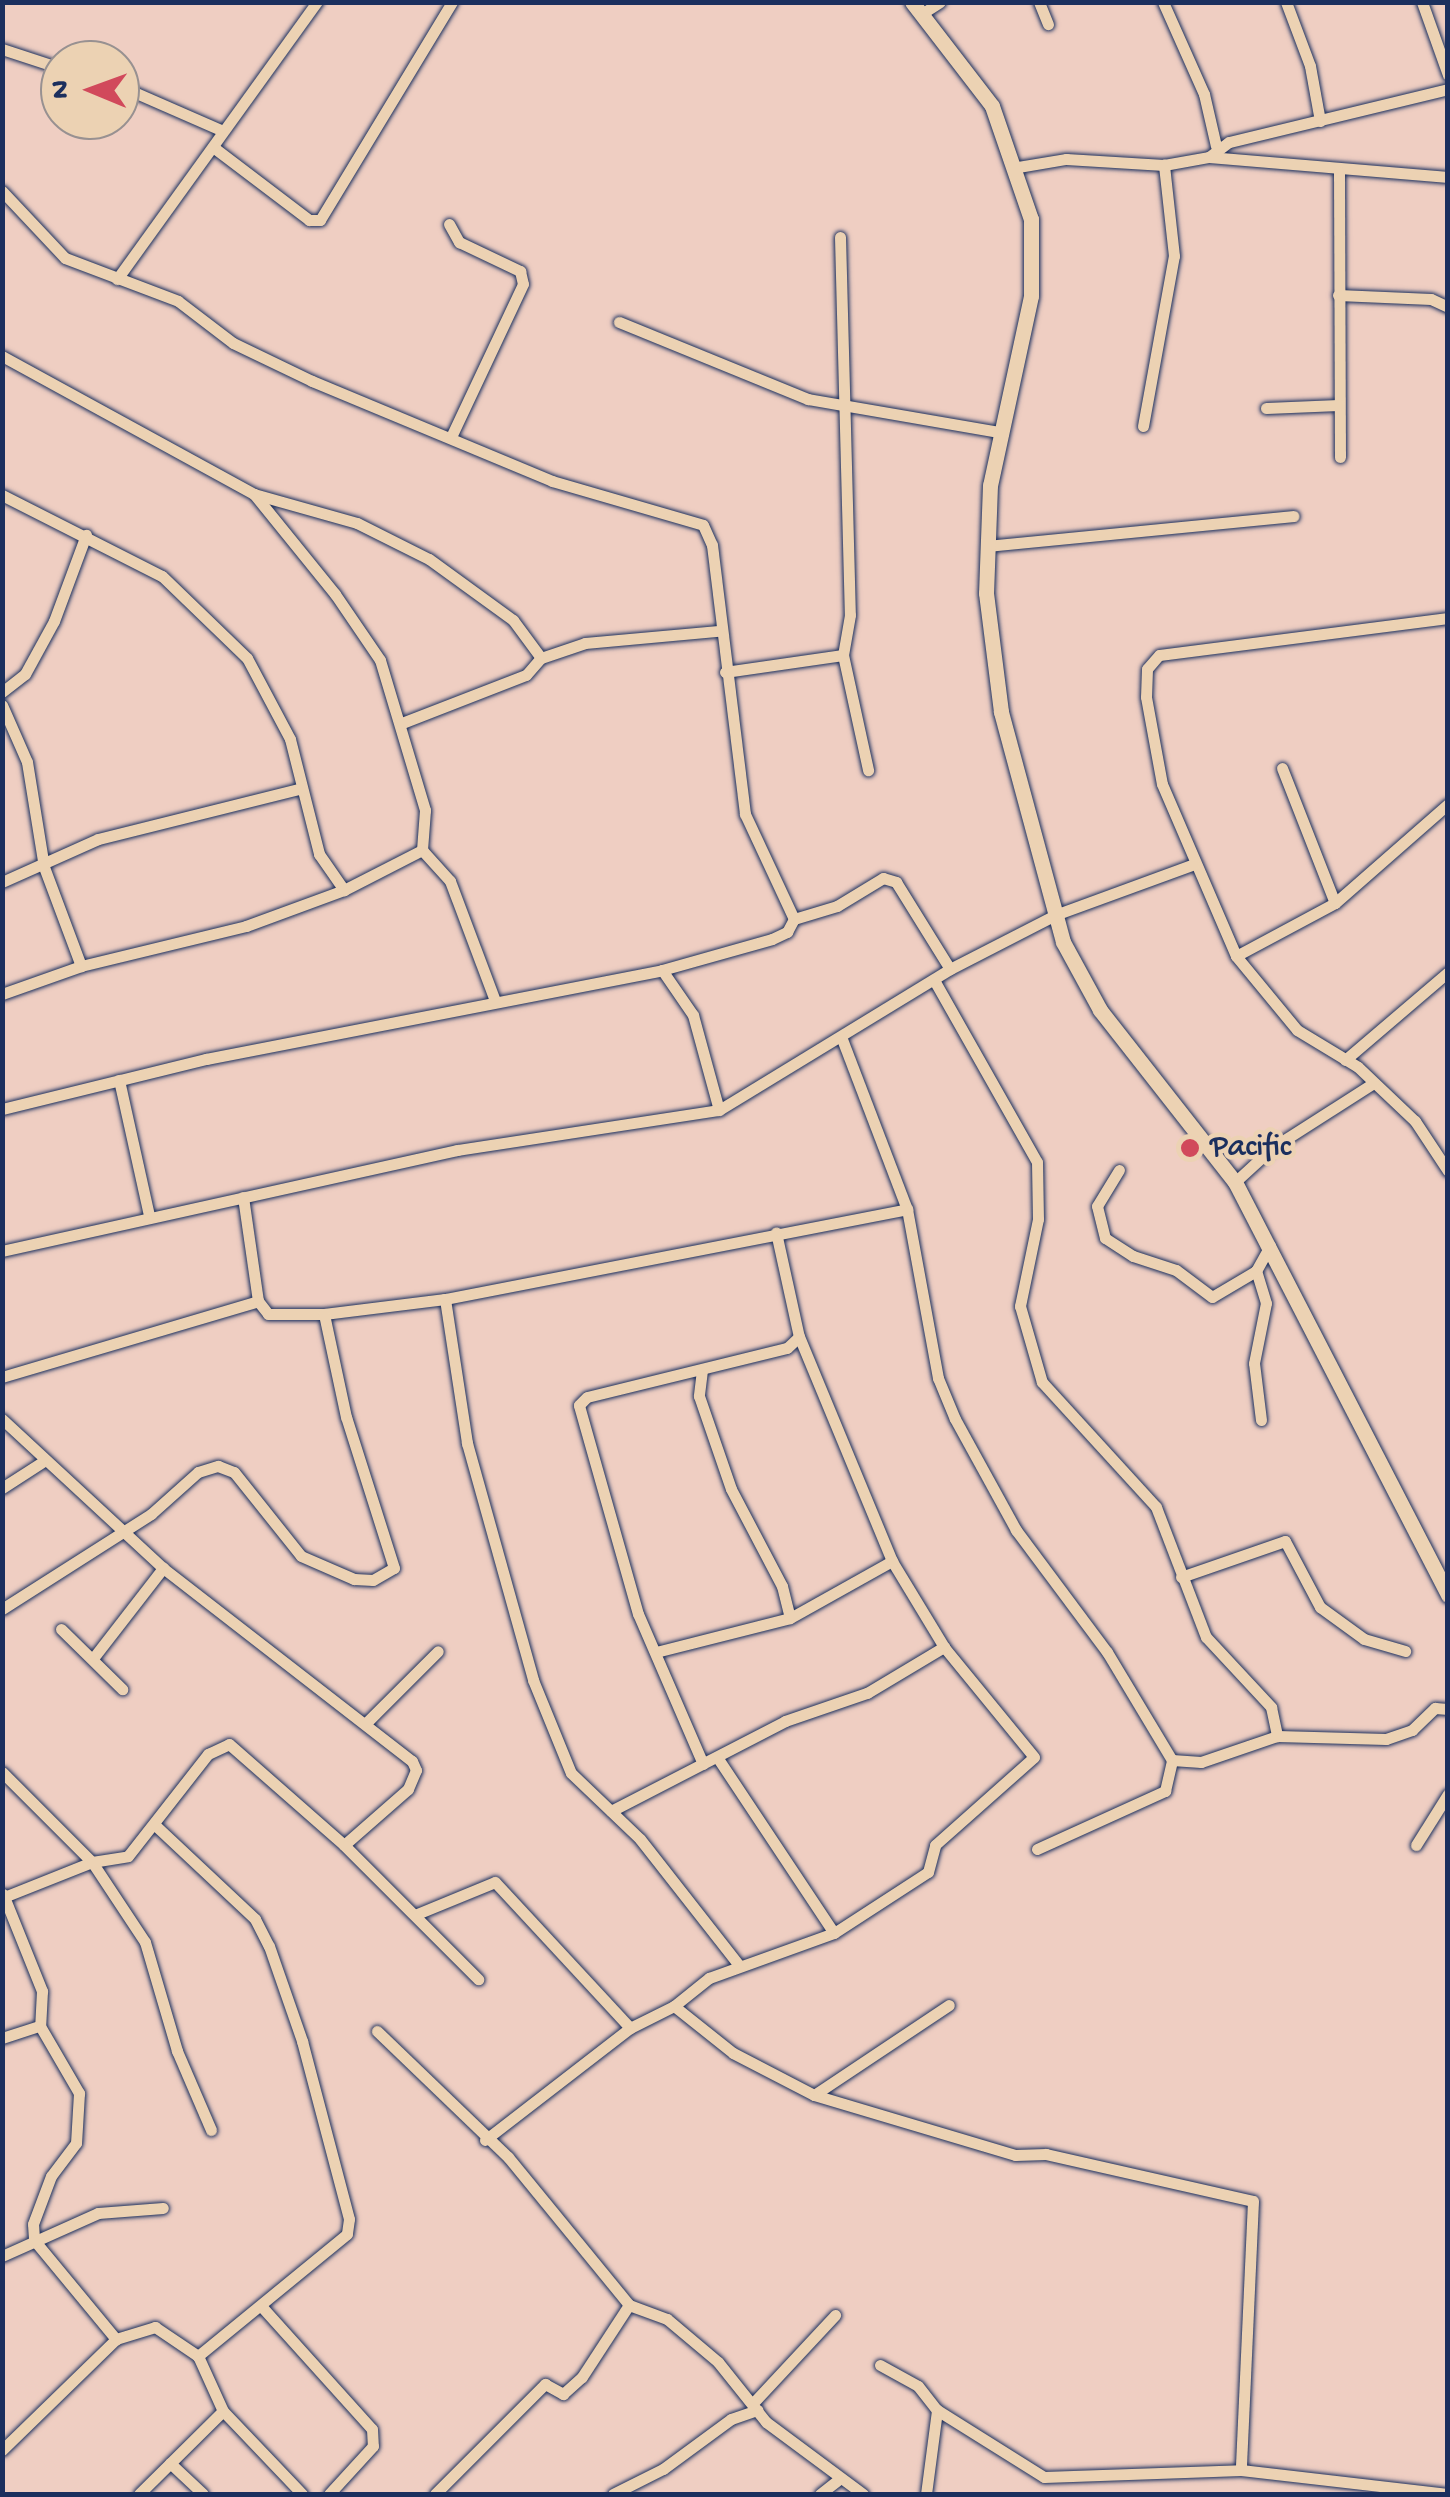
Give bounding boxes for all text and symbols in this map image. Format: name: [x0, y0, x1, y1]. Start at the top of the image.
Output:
north arrow: [40, 40, 140, 140]
text: N: [45, 80, 78, 99]
place label: Pacific: [1210, 1129, 1291, 1167]
marker: Pacific: [1179, 1137, 1201, 1159]

